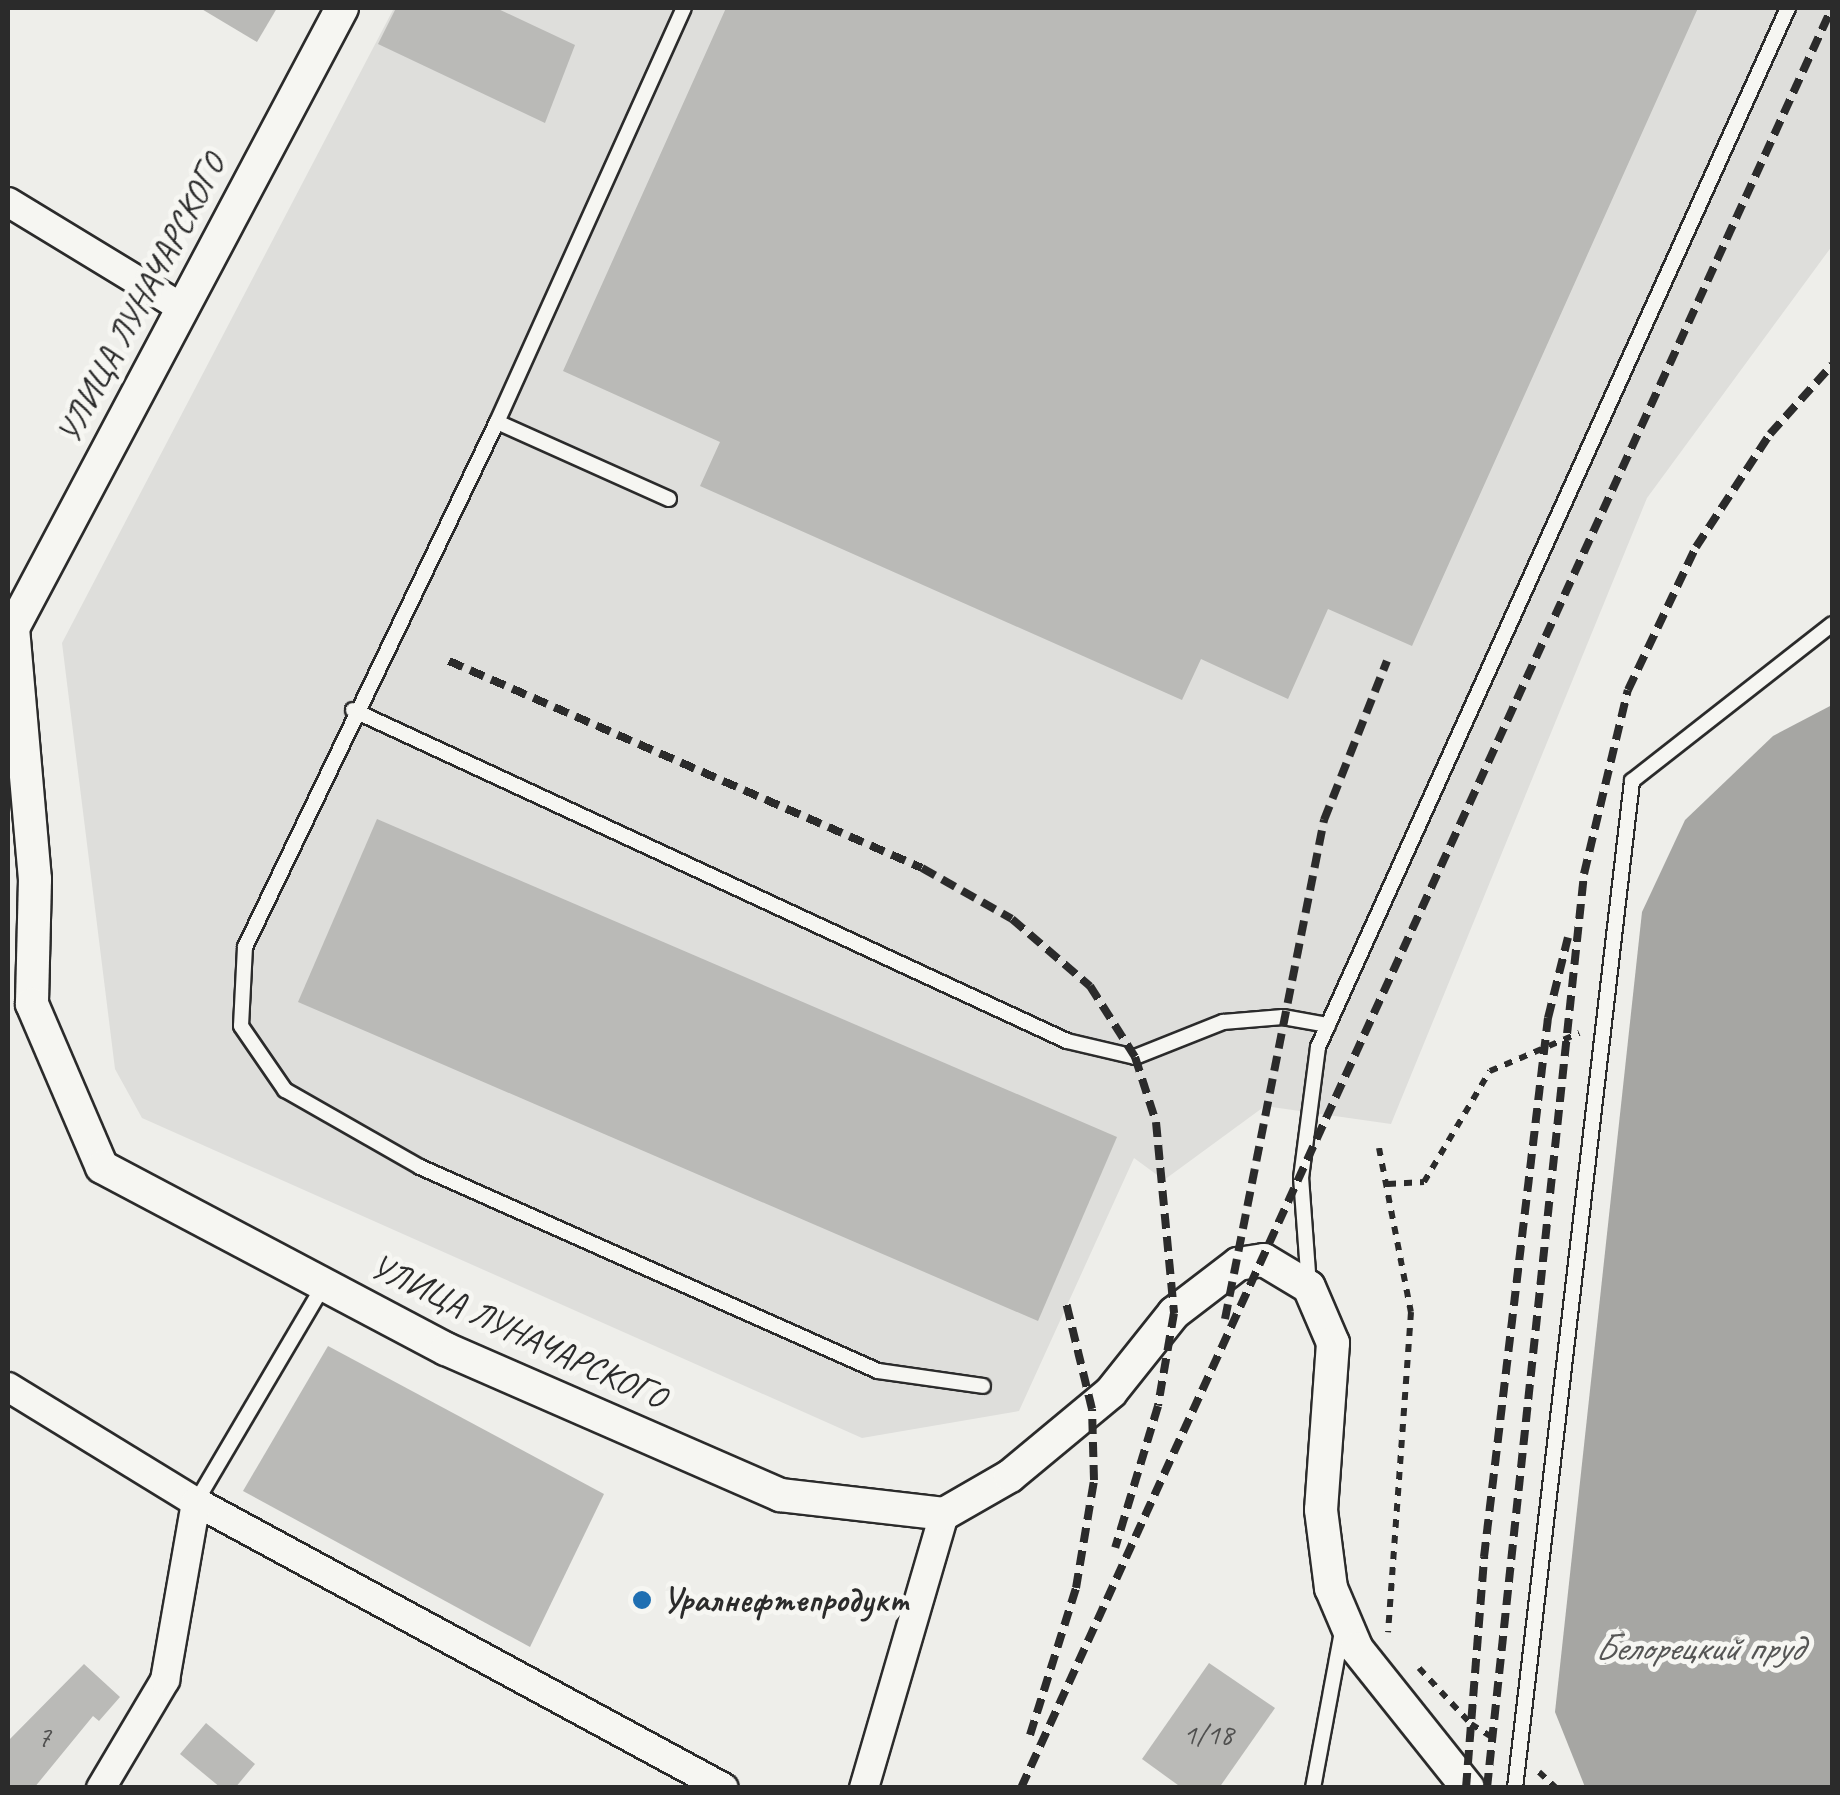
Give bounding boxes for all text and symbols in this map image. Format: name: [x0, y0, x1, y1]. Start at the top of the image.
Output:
street label: УЛИЦА ЛУНАЧАРСКОГО: [47, 148, 235, 450]
street label: УЛИЦА ЛУНАЧАРСКОГО: [364, 1245, 672, 1419]
place label: Уралнефтепродукт: [662, 1579, 907, 1621]
marker: Уралнефтепродукт: [631, 1589, 653, 1611]
water label: Белорецкий пруд: [1594, 1625, 1802, 1671]
house number: 1/18: [1183, 1716, 1233, 1752]
house number: 7: [37, 1718, 51, 1754]

